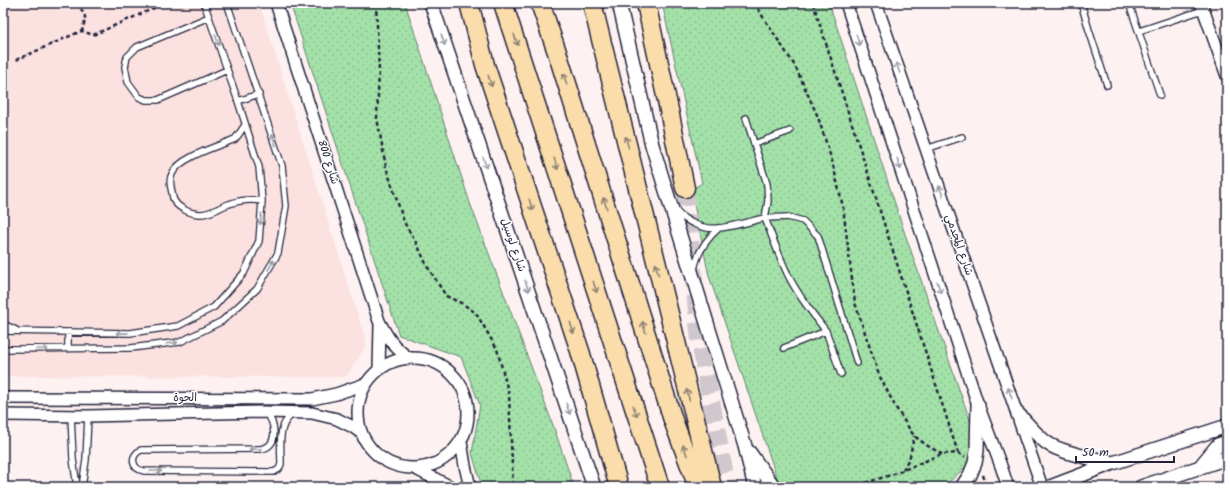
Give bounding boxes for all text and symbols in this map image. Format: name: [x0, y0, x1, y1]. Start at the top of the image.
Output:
one-way arrow: [213, 33, 221, 45]
one-way arrow: [855, 33, 862, 46]
one-way arrow: [440, 34, 448, 46]
one-way arrow: [512, 34, 520, 46]
one-way arrow: [894, 61, 901, 74]
one-way arrow: [561, 73, 568, 86]
one-way arrow: [487, 74, 494, 87]
one-way arrow: [269, 134, 277, 146]
one-way arrow: [622, 136, 630, 149]
street label: شارع 800: [312, 137, 344, 187]
one-way arrow: [482, 156, 489, 169]
one-way arrow: [552, 157, 560, 169]
one-way arrow: [895, 157, 903, 169]
one-way arrow: [936, 185, 944, 197]
one-way arrow: [601, 197, 608, 210]
one-way arrow: [528, 198, 535, 211]
one-way arrow: [257, 212, 264, 225]
street label: شارع المجدمي: [939, 212, 978, 278]
street label: شارع لوسيل: [495, 216, 531, 274]
one-way arrow: [267, 259, 275, 271]
one-way arrow: [653, 262, 661, 275]
one-way arrow: [523, 280, 531, 292]
one-way arrow: [936, 280, 943, 293]
one-way arrow: [592, 281, 600, 293]
one-way arrow: [569, 321, 576, 334]
one-way arrow: [640, 321, 647, 334]
one-way arrow: [116, 329, 129, 337]
one-way arrow: [165, 339, 178, 347]
one-way arrow: [35, 345, 48, 353]
one-way arrow: [1006, 387, 1014, 399]
street label: الحوة: [173, 389, 197, 407]
one-way arrow: [684, 389, 692, 402]
one-way arrow: [565, 403, 572, 416]
one-way arrow: [632, 404, 639, 417]
scale bar: [1076, 438, 1174, 464]
text: 50 m: [1082, 443, 1109, 462]
one-way arrow: [249, 445, 262, 453]
one-way arrow: [680, 445, 688, 457]
one-way arrow: [149, 467, 162, 475]

